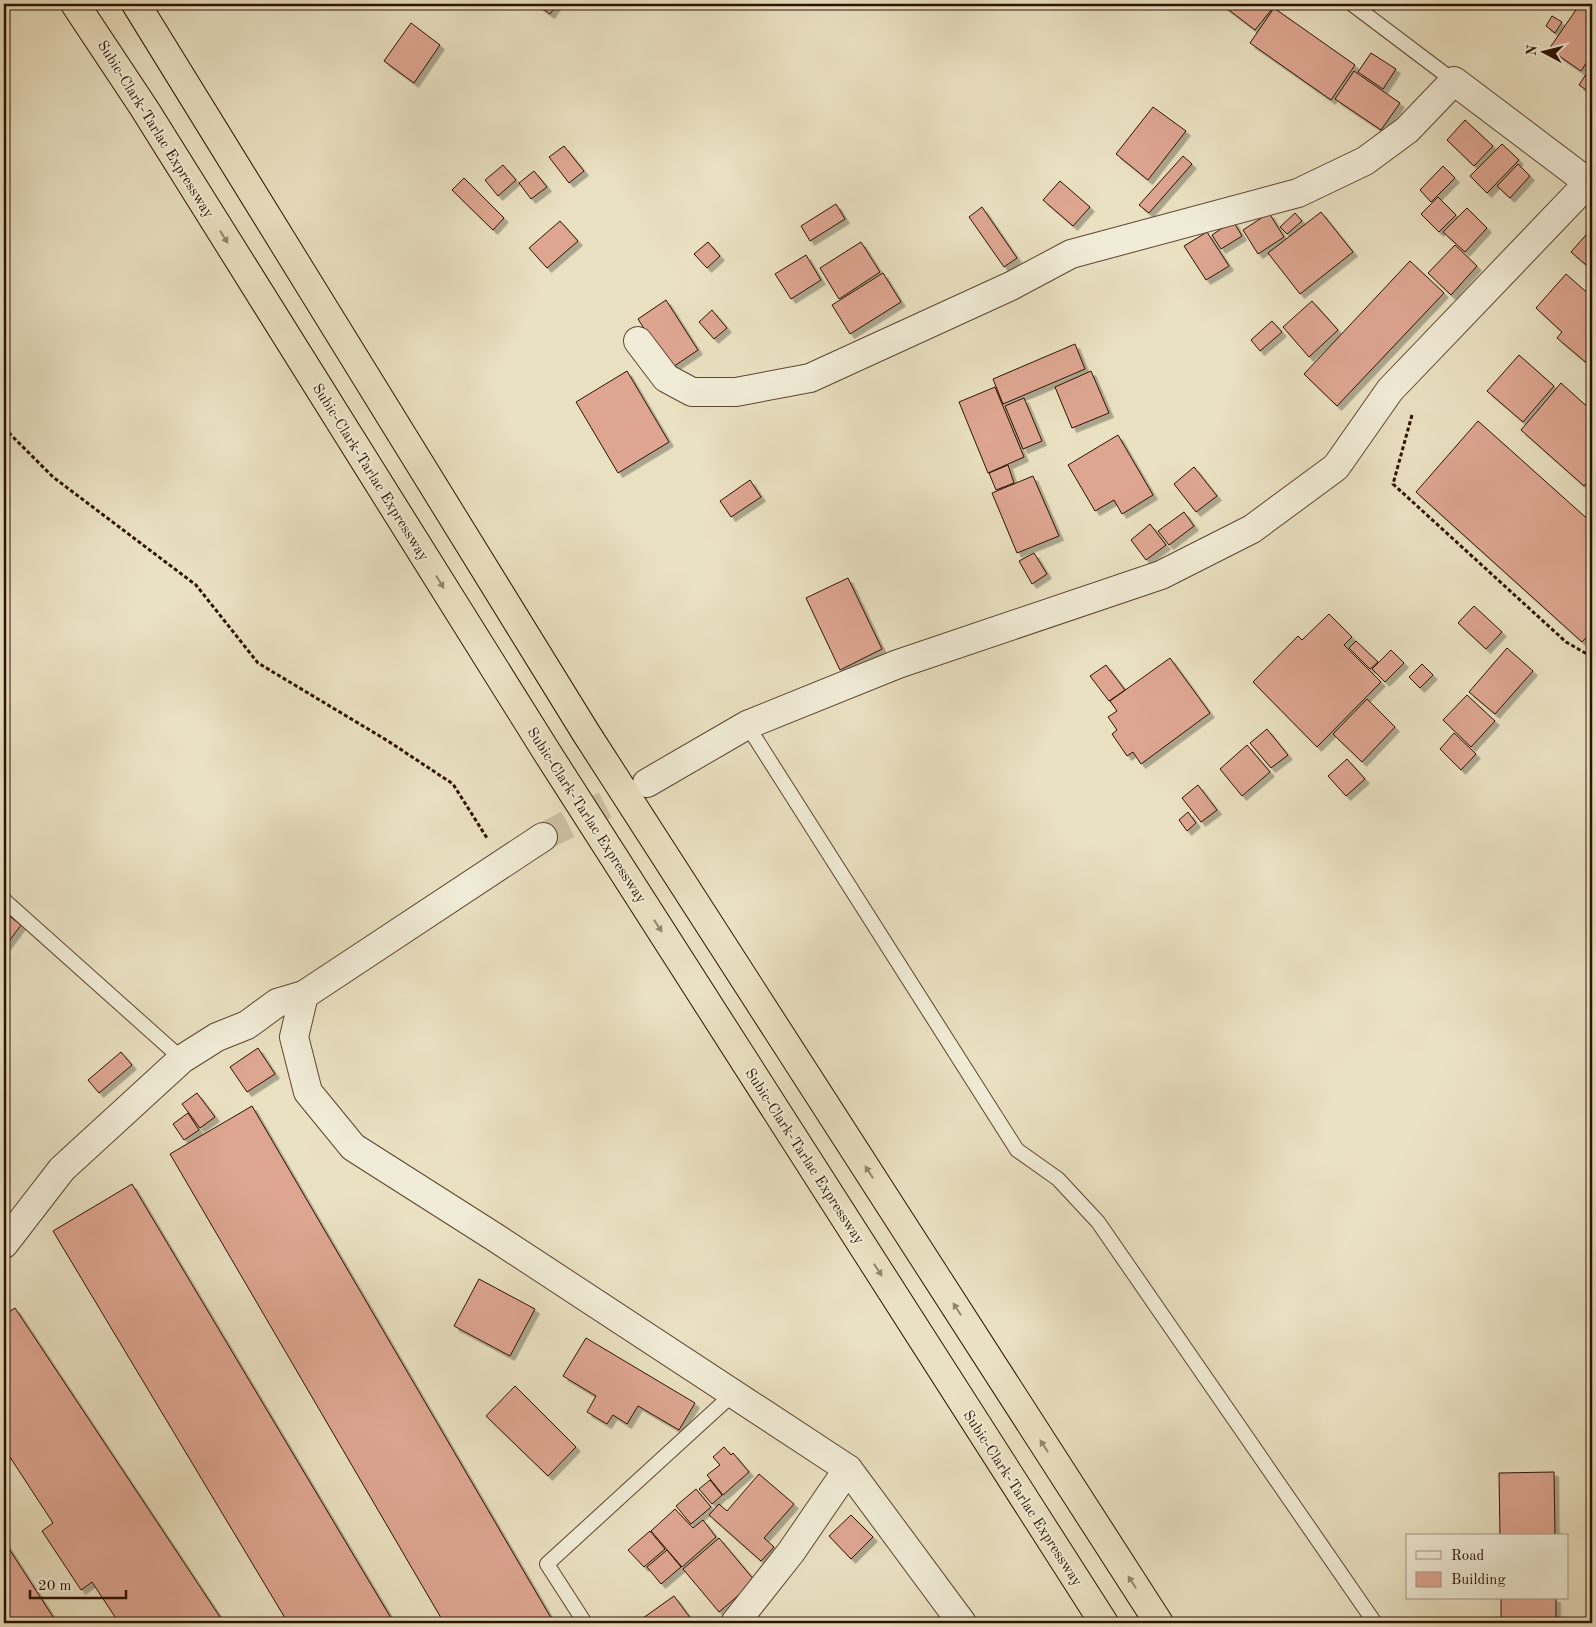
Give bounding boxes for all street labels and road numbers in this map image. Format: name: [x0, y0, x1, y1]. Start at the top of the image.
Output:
street label: Subic-Clark-Tarlac Expressway: [94, 38, 216, 221]
street label: Subic-Clark-Tarlac Expressway: [309, 381, 431, 564]
street label: Subic-Clark-Tarlac Expressway: [523, 725, 648, 906]
street label: Subic-Clark-Tarlac Expressway: [741, 1066, 866, 1247]
street label: Subic-Clark-Tarlac Expressway: [959, 1408, 1084, 1589]

